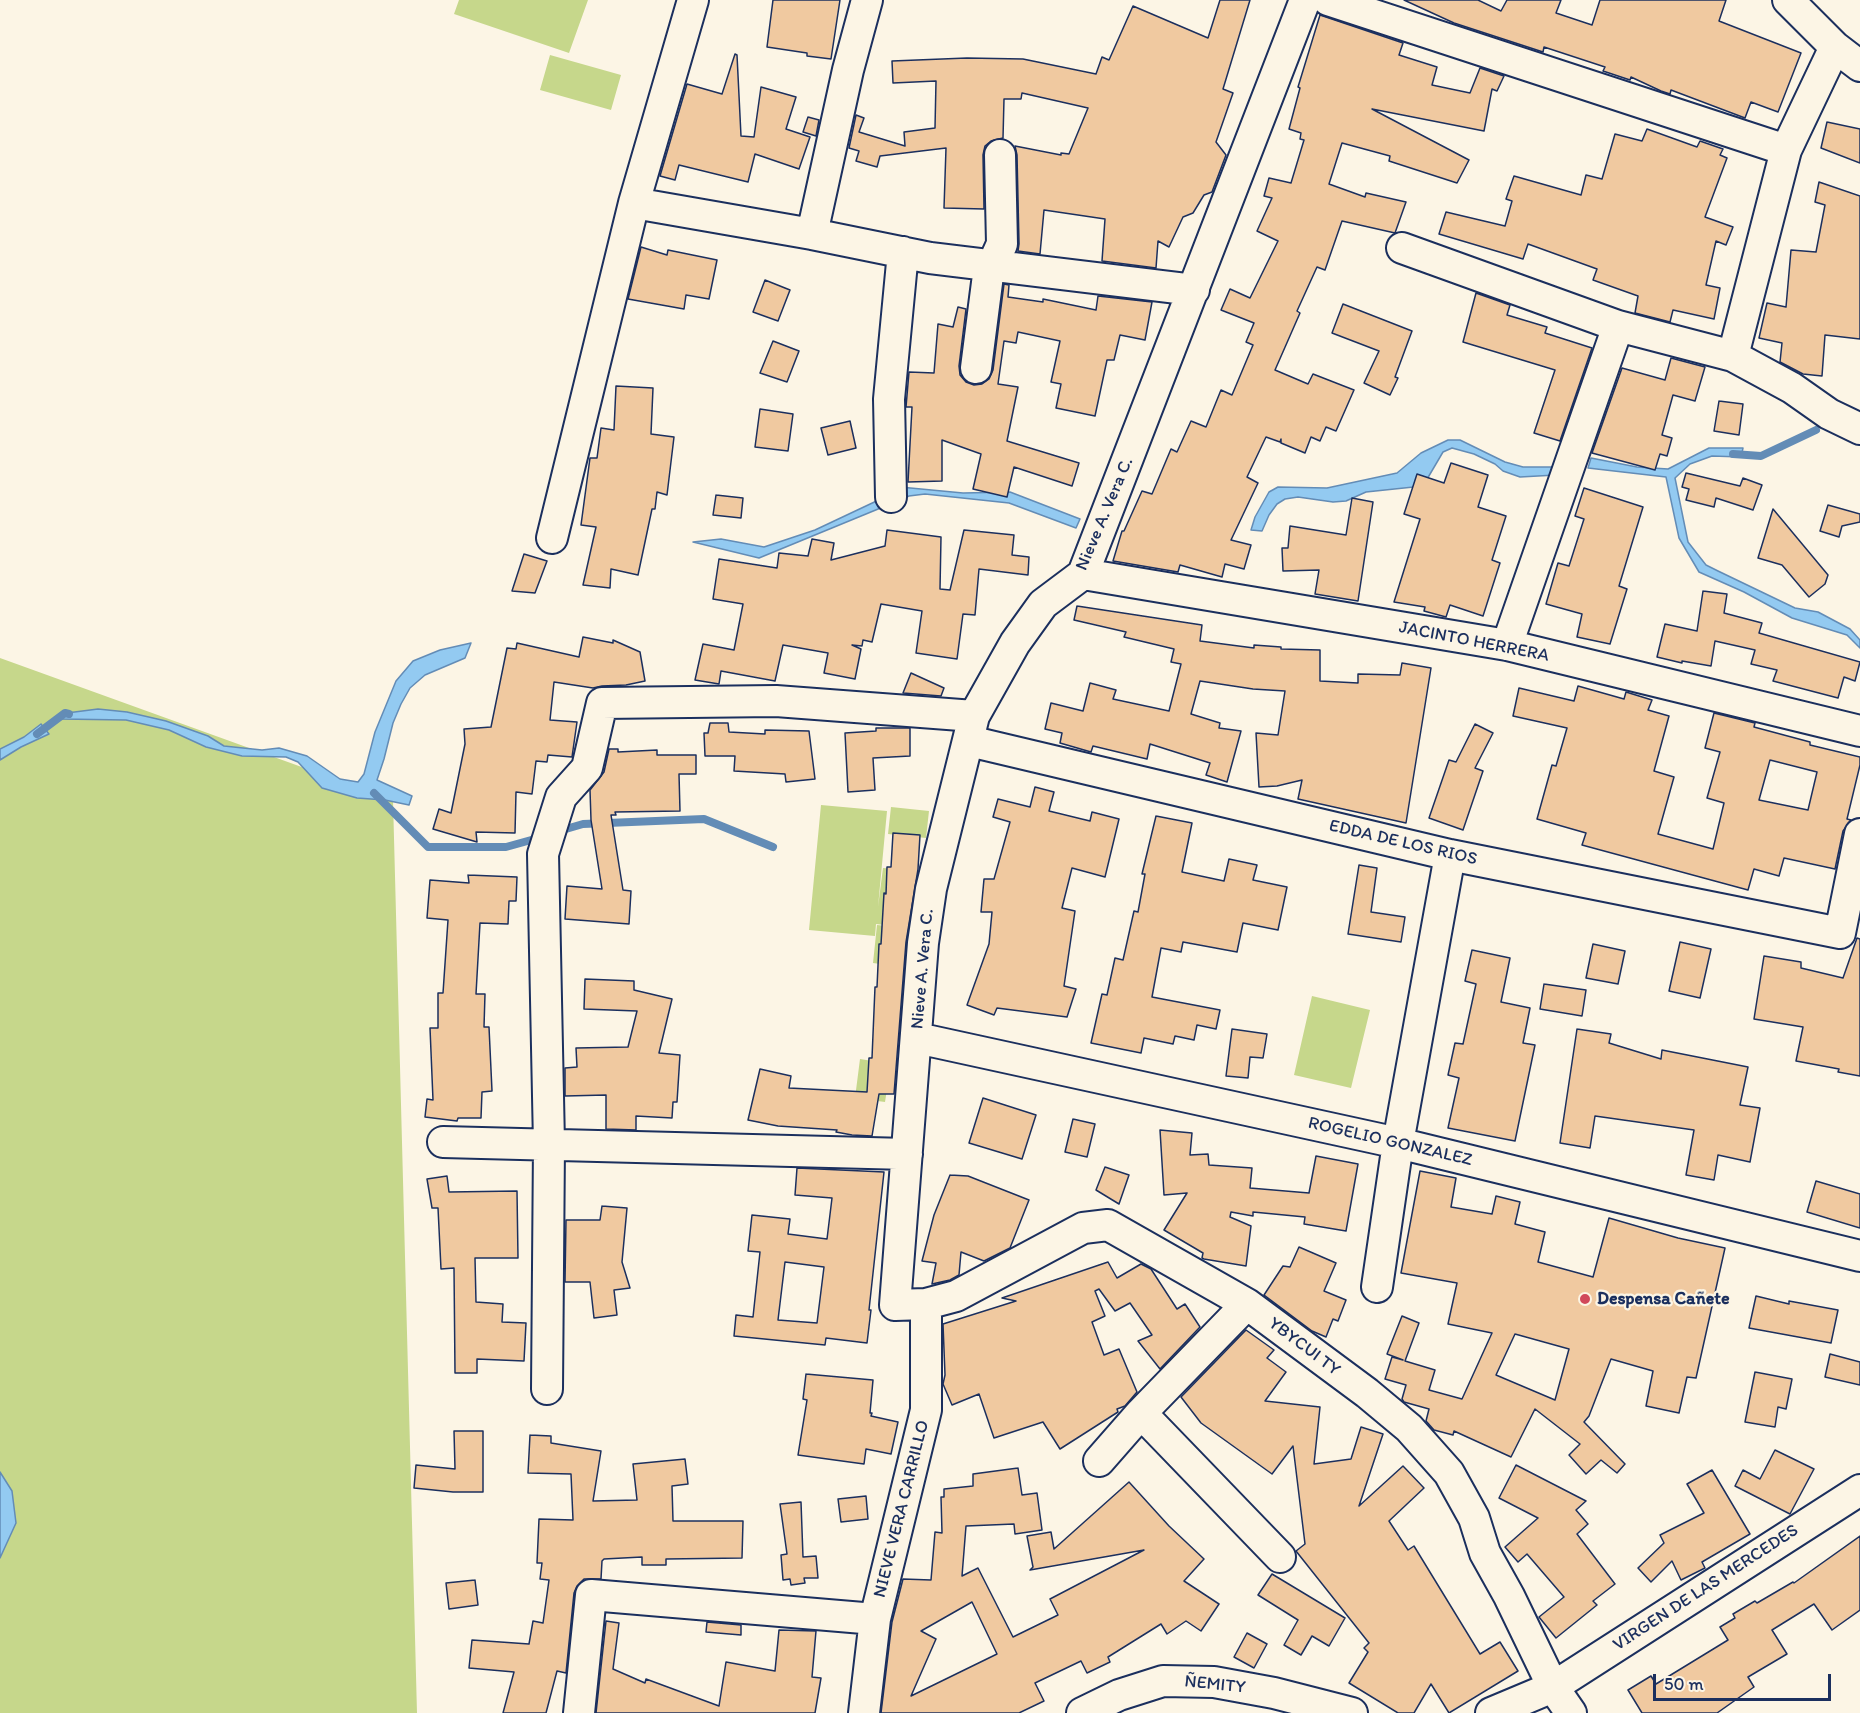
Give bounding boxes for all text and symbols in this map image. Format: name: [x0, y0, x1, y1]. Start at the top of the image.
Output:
street label: Nieve A. Vera C.: [1071, 454, 1139, 574]
street label: JACINTO HERRERA: [1397, 617, 1551, 667]
street label: EDDA DE LOS RIOS: [1327, 815, 1479, 871]
street label: Nieve A. Vera C.: [907, 908, 939, 1030]
street label: ROGELIO GONZALEZ: [1306, 1113, 1474, 1171]
place label: Despensa Cañete: [1597, 1288, 1730, 1310]
marker: Despensa Cañete: [1578, 1292, 1592, 1306]
street label: YBYCUI TY: [1264, 1313, 1344, 1381]
street label: NIEVE VERA CARRILLO: [870, 1418, 934, 1600]
street label: VIRGEN DE LAS MERCEDES: [1609, 1520, 1803, 1656]
scale bar: [1656, 1662, 1834, 1700]
street label: ÑEMITY: [1183, 1671, 1247, 1699]
text: 50 m: [1664, 1673, 1704, 1695]

